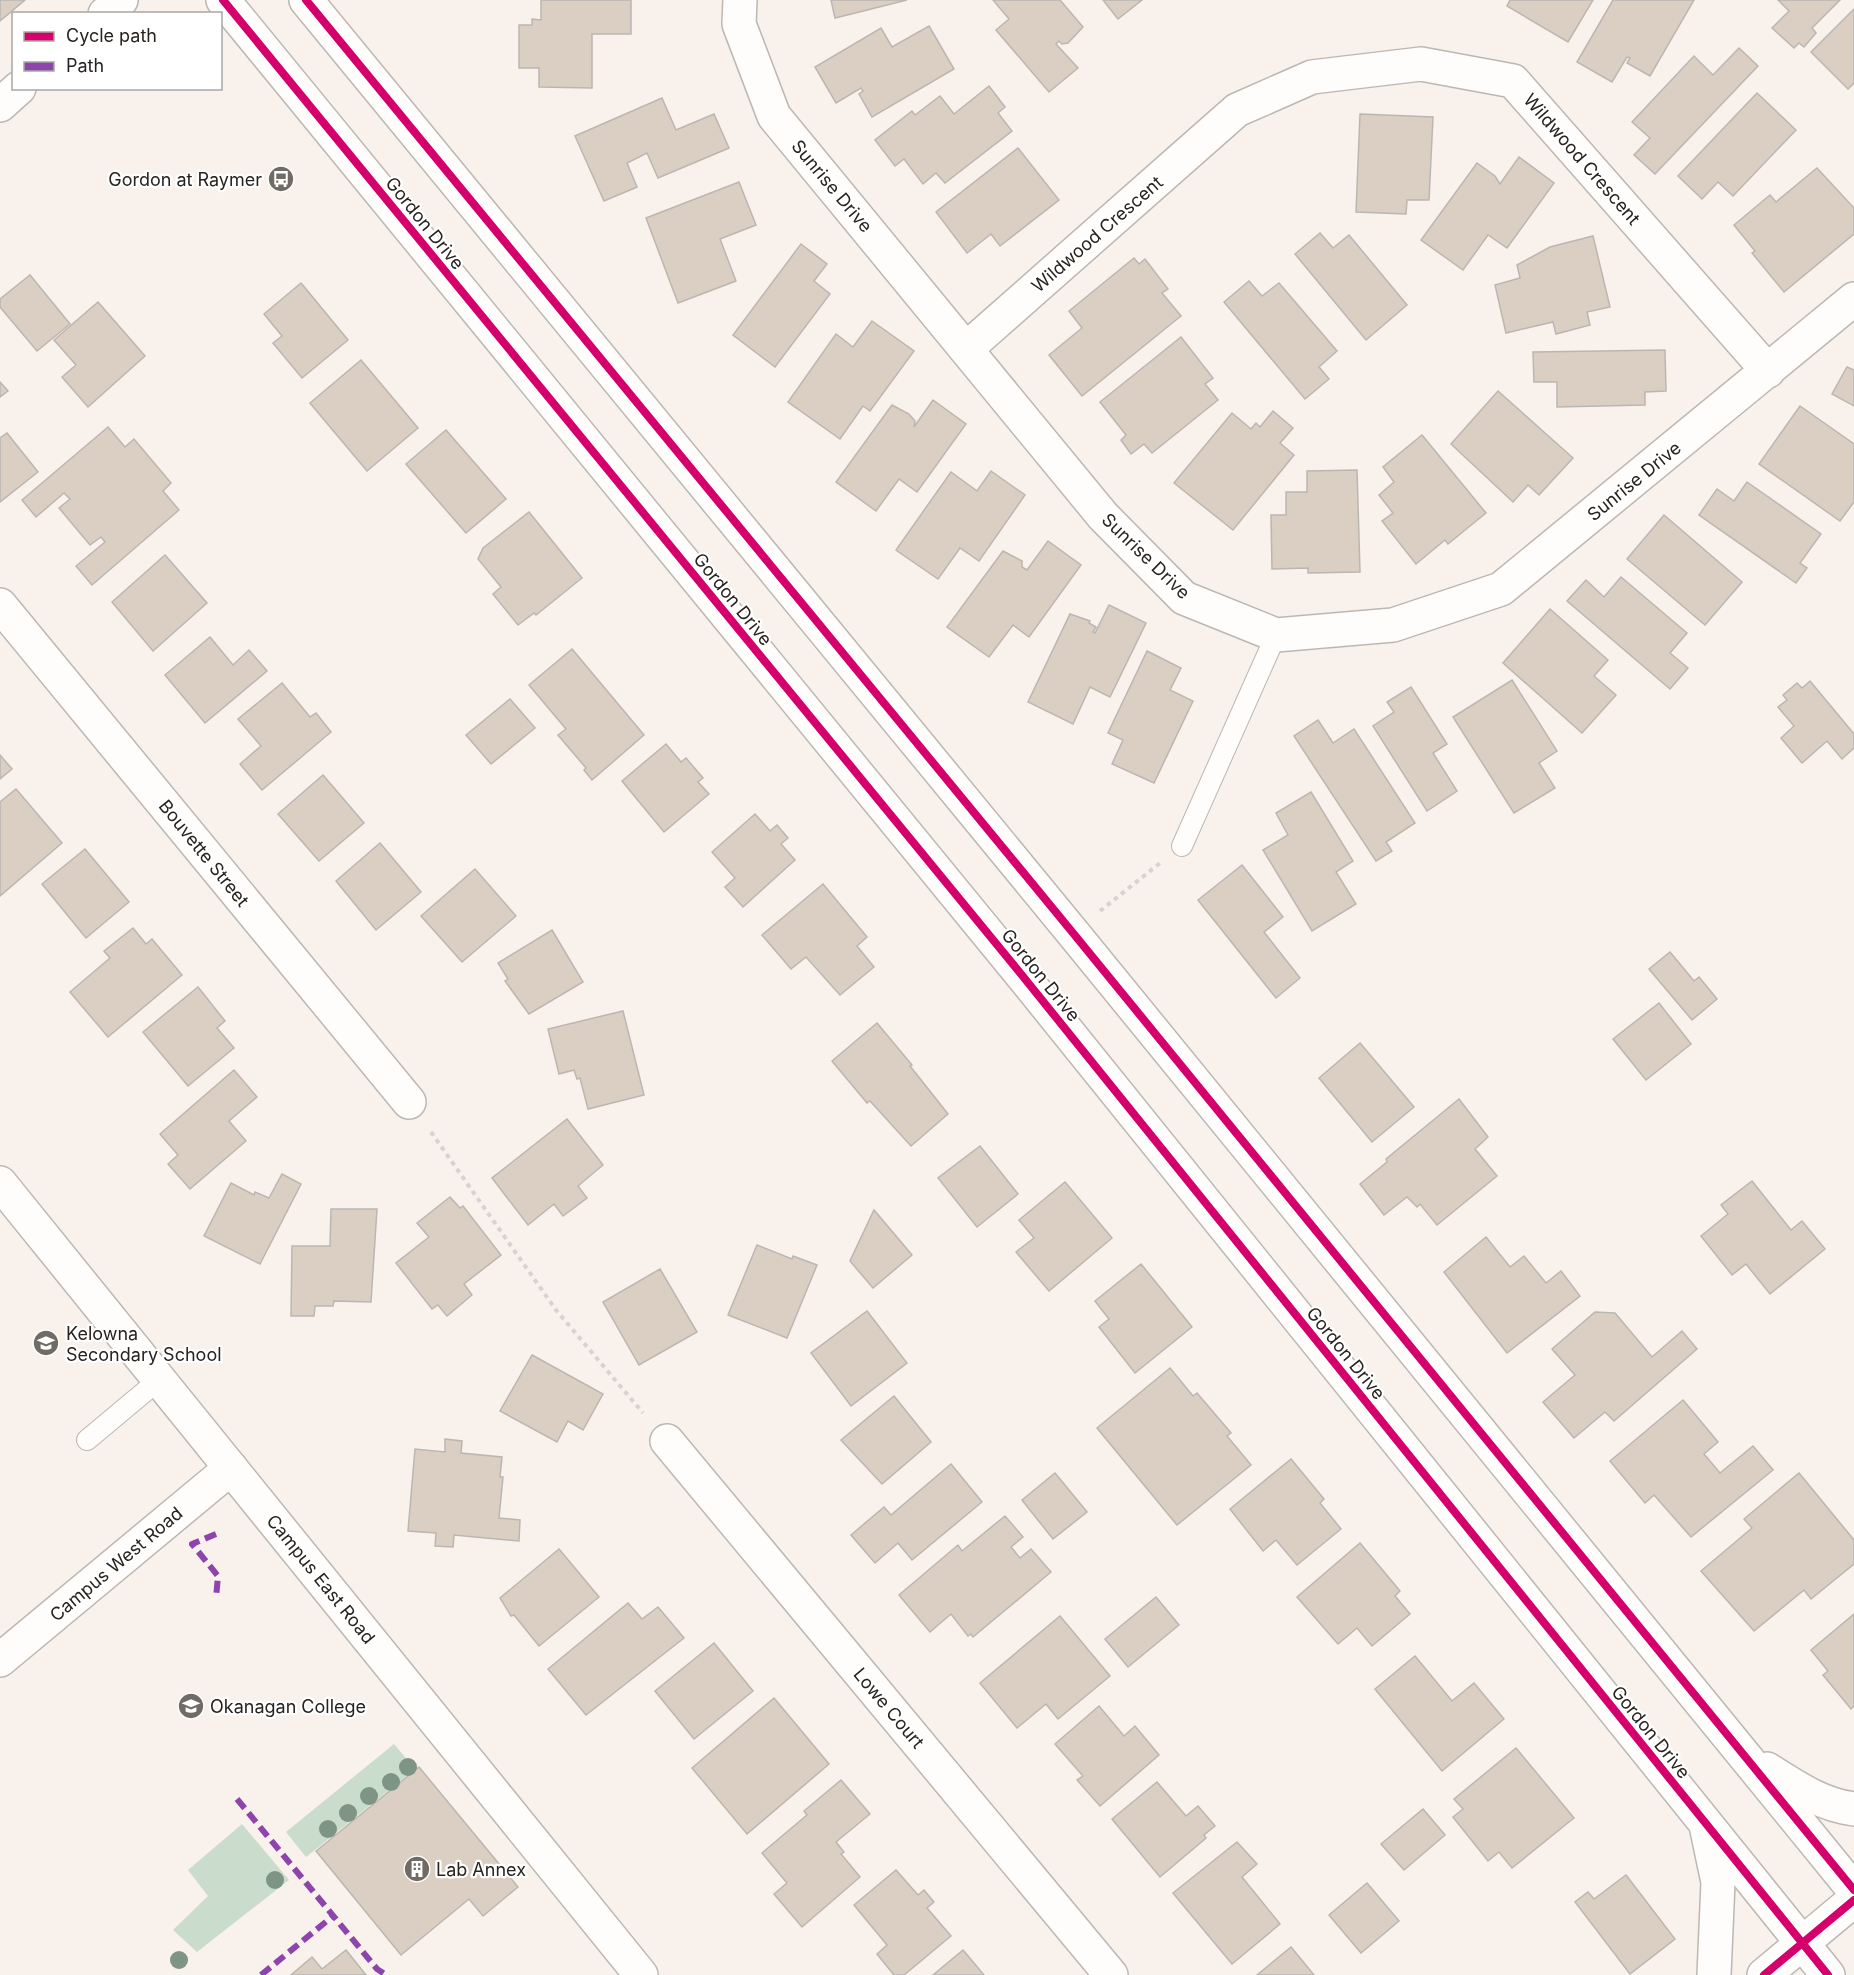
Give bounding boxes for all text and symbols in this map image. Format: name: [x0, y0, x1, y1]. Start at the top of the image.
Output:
legend: [12, 12, 222, 90]
text: Cycle path: [66, 25, 157, 46]
text: Path: [66, 55, 104, 76]
street label: Wildwood Crescent: [1519, 89, 1645, 229]
street label: Sunrise Drive: [787, 136, 877, 236]
bus stop icon: Gordon at Raymer: [266, 164, 296, 194]
place label: Gordon at Raymer: [108, 169, 262, 190]
street label: Wildwood Crescent: [1027, 171, 1167, 297]
street label: Gordon Drive: [381, 173, 469, 273]
street label: Sunrise Drive: [1583, 437, 1685, 525]
street label: Sunrise Drive: [1098, 509, 1194, 603]
street label: Gordon Drive: [689, 549, 777, 649]
street label: Bouvette Street: [155, 795, 253, 911]
street label: Gordon Drive: [997, 925, 1085, 1025]
street label: Gordon Drive: [1302, 1303, 1390, 1403]
place label: Kelowna Secondary School: [66, 1323, 222, 1365]
school or university icon: Kelowna Secondary School: [31, 1328, 61, 1358]
street label: Campus West Road: [45, 1502, 187, 1626]
street label: Campus East Road: [262, 1510, 380, 1648]
street label: Lowe Court: [849, 1664, 929, 1752]
street label: Gordon Drive: [1607, 1682, 1695, 1782]
school or university icon: Okanagan College: [176, 1691, 206, 1721]
place label: Okanagan College: [210, 1696, 366, 1717]
building icon: Lab Annex: [402, 1854, 432, 1884]
place label: Lab Annex: [436, 1859, 526, 1880]

